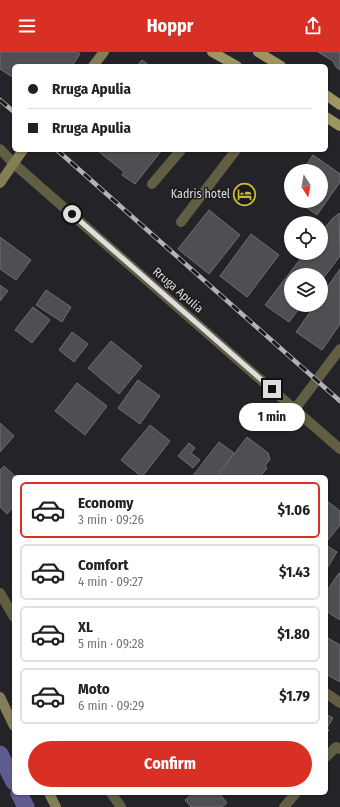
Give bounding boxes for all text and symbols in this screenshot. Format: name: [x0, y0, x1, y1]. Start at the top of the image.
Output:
icon: menu: [16, 15, 38, 37]
text: Hoppr: [147, 15, 193, 37]
icon: share: [302, 15, 324, 37]
text: Rruga Apulia: [52, 80, 131, 98]
text: Rruga Apulia: [52, 119, 131, 137]
north arrow: [284, 164, 328, 208]
map controls: [284, 164, 328, 312]
hotel icon: Kadris hotel: [232, 181, 258, 207]
place label: Kadris hotel: [171, 187, 230, 201]
route start: [63, 205, 81, 223]
button: locate: [284, 216, 328, 260]
street label: Rruga Apulia: [150, 264, 206, 316]
button: layers: [284, 268, 328, 312]
route end: [263, 380, 281, 398]
callout: 1 min: [239, 403, 305, 431]
text: 1 min: [258, 409, 286, 424]
icon: car: [30, 492, 66, 528]
text: Economy: [78, 494, 133, 512]
text: $1.06: [277, 501, 310, 519]
text: 3 min · 09:26: [78, 512, 144, 527]
icon: car: [30, 554, 66, 590]
text: Comfort: [78, 556, 129, 574]
text: $1.43: [279, 563, 310, 581]
text: 4 min · 09:27: [78, 574, 143, 589]
icon: car: [30, 616, 66, 652]
text: XL: [78, 618, 93, 636]
text: $1.80: [277, 625, 310, 643]
text: 5 min · 09:28: [78, 636, 144, 651]
icon: car: [30, 678, 66, 714]
text: Moto: [78, 680, 110, 698]
text: $1.79: [279, 687, 310, 705]
text: 6 min · 09:29: [78, 698, 144, 713]
button: Confirm: [28, 741, 312, 787]

